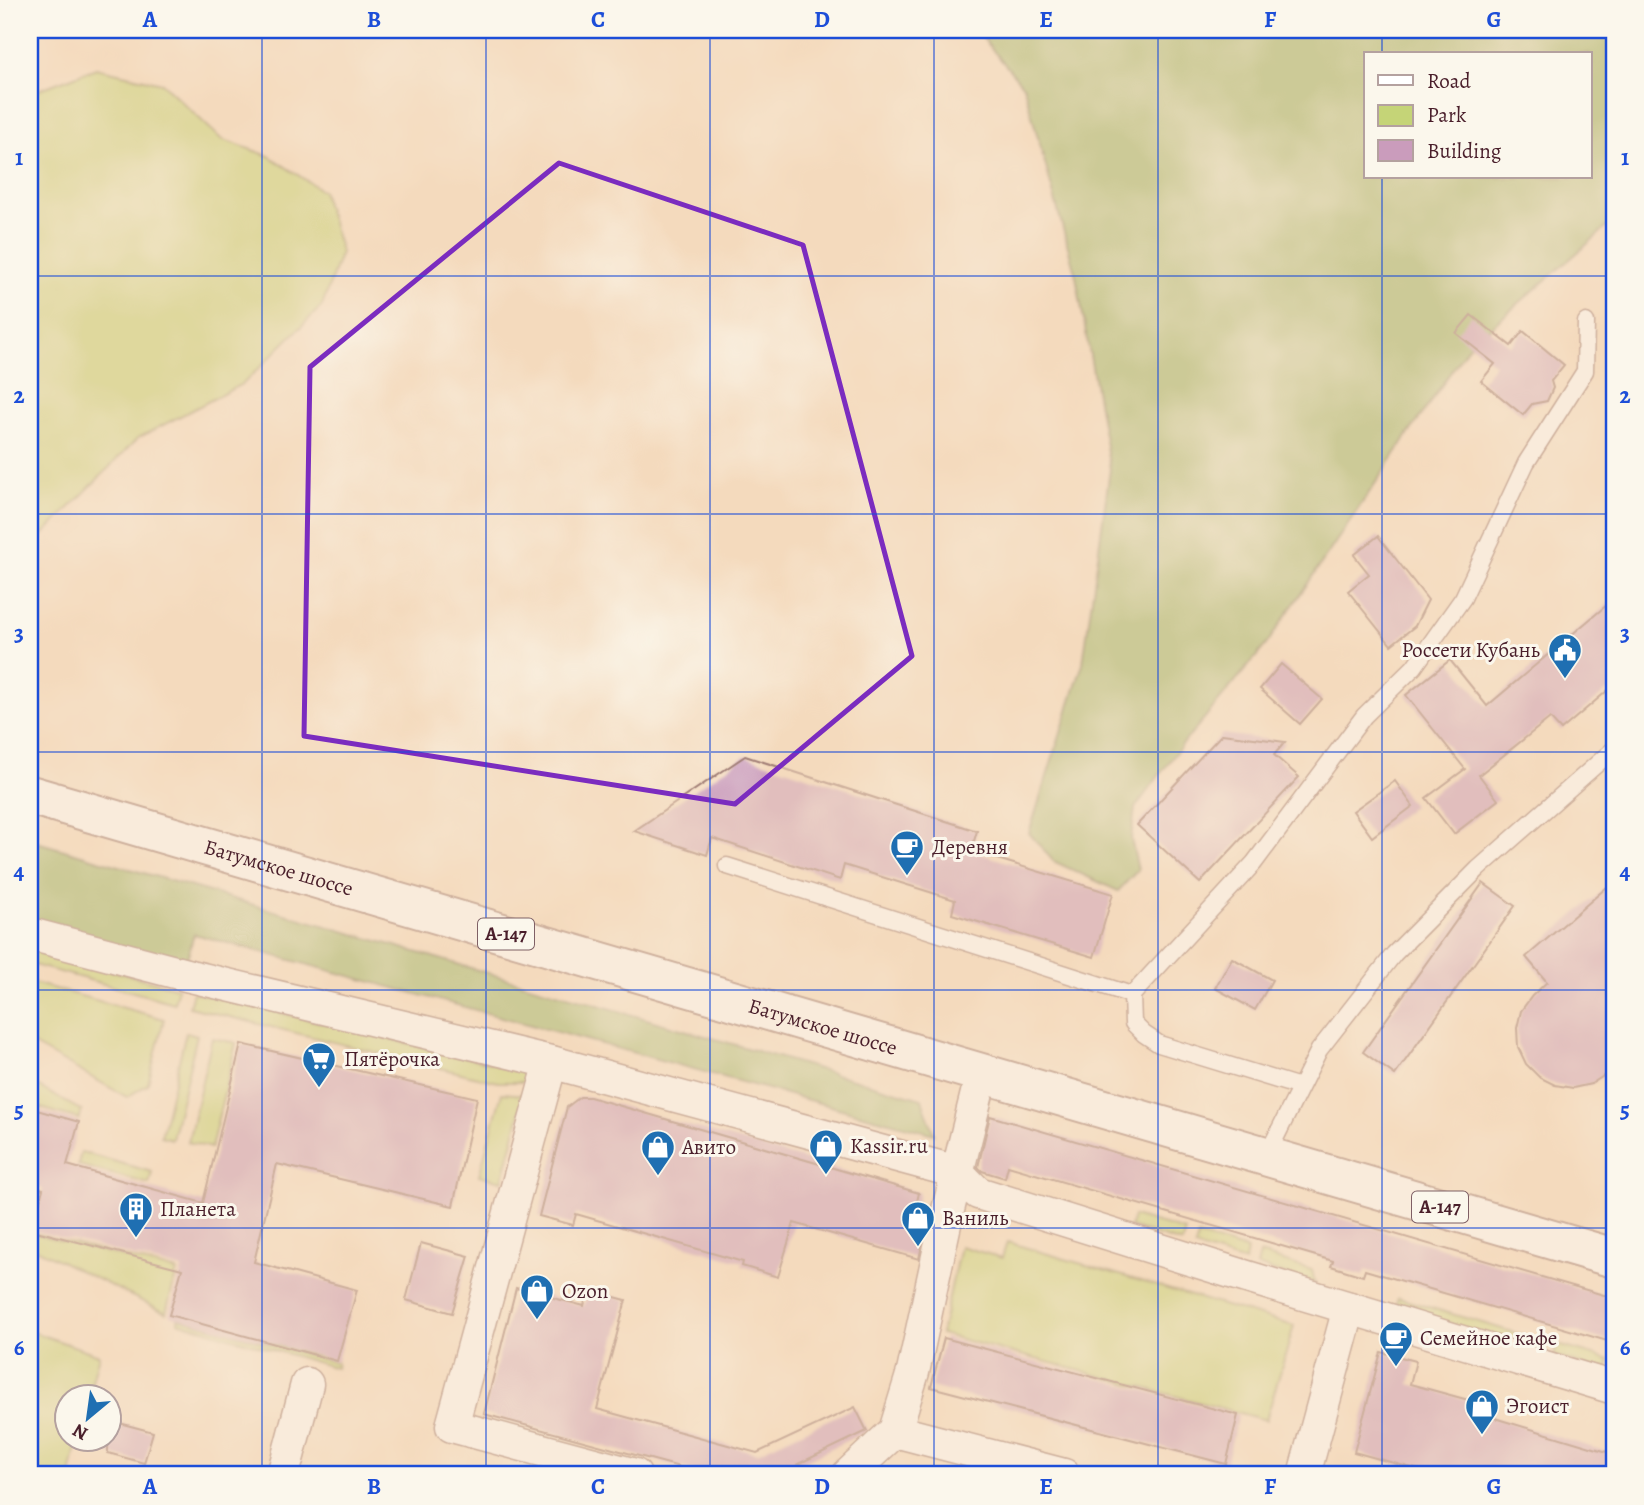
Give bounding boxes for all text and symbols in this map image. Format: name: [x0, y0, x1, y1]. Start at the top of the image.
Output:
text: A: [142, 4, 158, 35]
text: B: [367, 4, 381, 35]
text: C: [591, 4, 605, 35]
text: D: [814, 4, 830, 35]
text: E: [1039, 4, 1053, 35]
text: F: [1264, 4, 1277, 35]
text: G: [1486, 4, 1502, 35]
legend: [1364, 52, 1592, 178]
text: Road: [1427, 67, 1471, 95]
text: Park: [1427, 101, 1467, 129]
text: Building: [1427, 137, 1502, 165]
text: 1: [15, 142, 23, 173]
text: 1: [1621, 142, 1629, 173]
text: 2: [13, 380, 25, 411]
text: 2: [1619, 380, 1631, 411]
text: 3: [14, 618, 24, 649]
text: 3: [1620, 618, 1630, 649]
public building icon: Россети Кубань: [1546, 631, 1584, 680]
place label: Россети Кубань: [1401, 636, 1540, 664]
cafe icon: Деревня: [888, 828, 926, 877]
street label: Батумское шоссе: [201, 833, 356, 903]
place label: Деревня: [932, 833, 1008, 861]
text: 4: [14, 856, 25, 887]
text: 4: [1620, 856, 1631, 887]
road number: А-147: [478, 918, 534, 950]
street label: Батумское шоссе: [745, 992, 901, 1062]
supermarket icon: Пятёрочка: [300, 1040, 338, 1089]
place label: Пятёрочка: [344, 1045, 440, 1073]
text: 5: [14, 1094, 24, 1125]
text: 5: [1620, 1094, 1630, 1125]
shop icon: Kassir.ru: [807, 1127, 845, 1176]
shop icon: Авито: [639, 1128, 677, 1177]
place label: Kassir.ru: [850, 1132, 928, 1160]
place label: Авито: [681, 1133, 736, 1161]
building icon: Планета: [117, 1190, 155, 1239]
road number: А-147: [1412, 1191, 1468, 1222]
place label: Планета: [160, 1195, 236, 1223]
shop icon: Ваниль: [899, 1199, 937, 1248]
place label: Ваниль: [942, 1204, 1008, 1232]
shop icon: Ozon: [518, 1272, 556, 1321]
place label: Ozon: [562, 1277, 608, 1305]
cafe icon: Семейное кафе: [1377, 1319, 1415, 1368]
place label: Семейное кафе: [1420, 1324, 1557, 1352]
text: 6: [14, 1332, 25, 1363]
text: 6: [1620, 1332, 1631, 1363]
north arrow: [52, 1382, 122, 1452]
shop icon: Эгоист: [1463, 1387, 1501, 1436]
place label: Эгоист: [1506, 1392, 1569, 1420]
text: N: [68, 1417, 93, 1447]
text: A: [142, 1471, 158, 1502]
text: B: [367, 1471, 381, 1502]
text: C: [591, 1471, 605, 1502]
text: D: [814, 1471, 830, 1502]
text: E: [1039, 1471, 1053, 1502]
text: F: [1264, 1471, 1277, 1502]
text: G: [1486, 1471, 1502, 1502]

